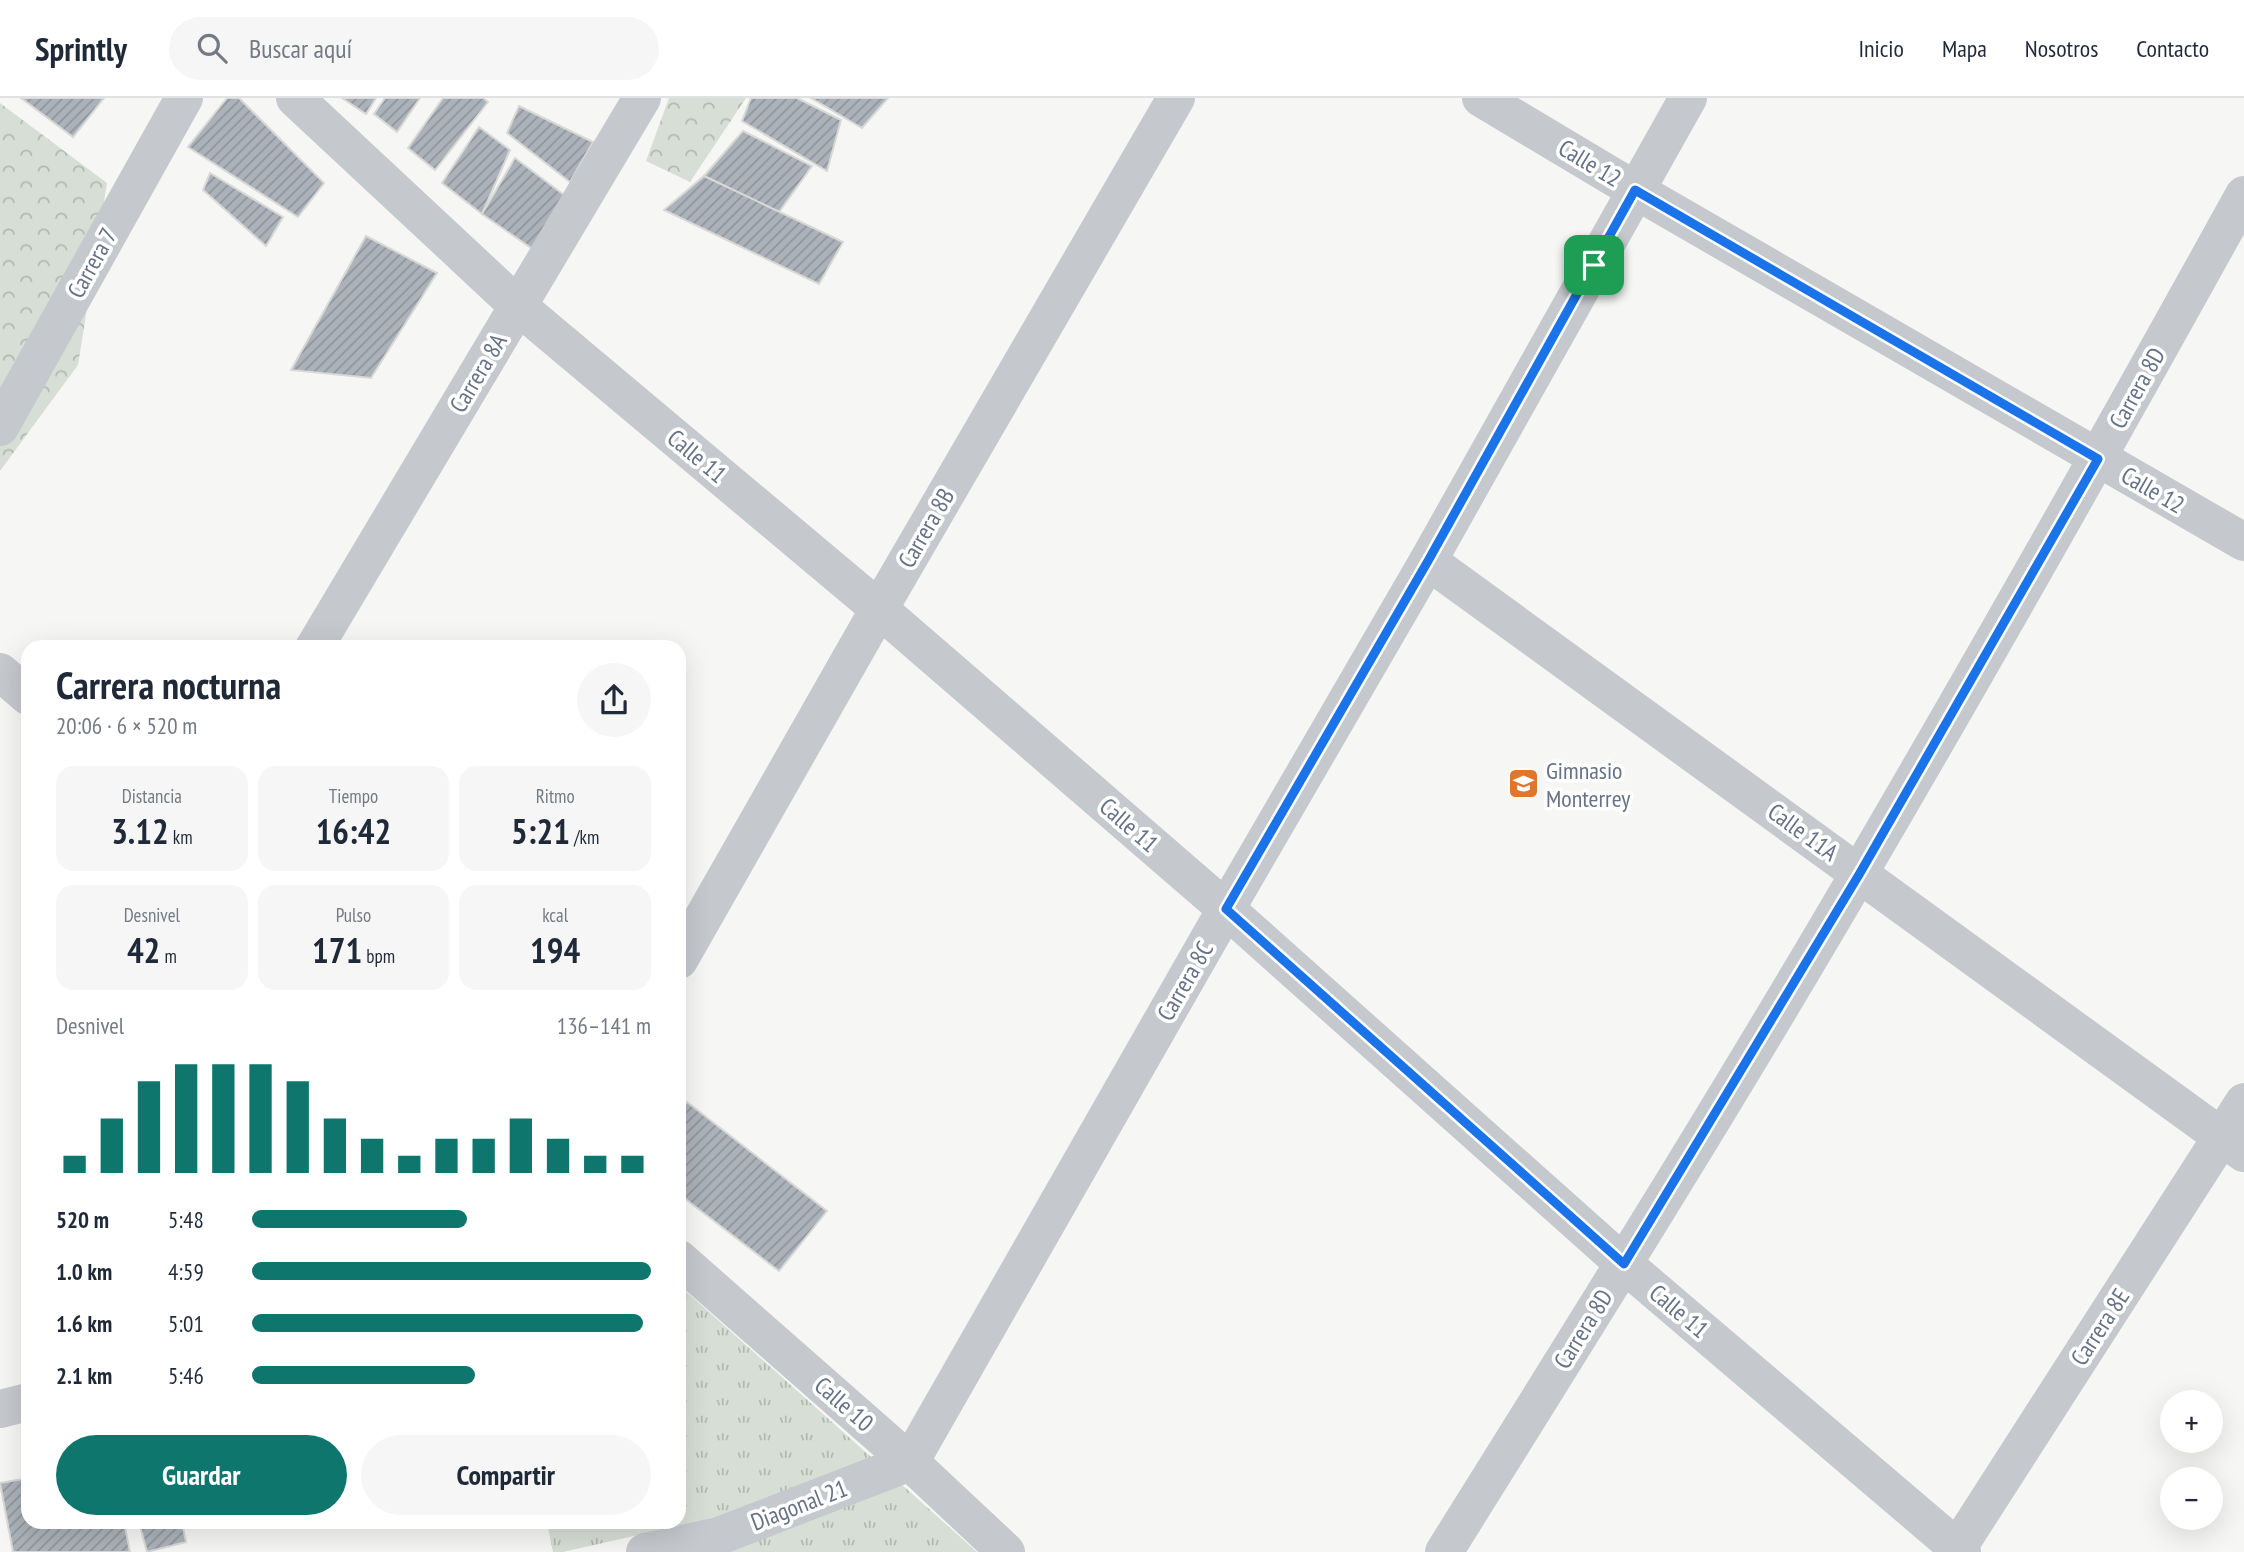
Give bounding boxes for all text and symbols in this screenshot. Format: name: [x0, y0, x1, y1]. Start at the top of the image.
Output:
search box: [169, 17, 659, 80]
text: Sprintly: [35, 27, 127, 70]
icon: search: [193, 29, 231, 67]
text: Buscar aquí: [249, 32, 352, 65]
text: Inicio: [1858, 33, 1904, 64]
text: Mapa: [1942, 33, 1987, 64]
text: Nosotros: [2025, 33, 2098, 64]
text: Contacto: [2136, 33, 2209, 64]
street label: Calle 12: [1553, 132, 1627, 194]
street label: Carrera 7: [60, 223, 124, 303]
pin: [1564, 235, 1624, 295]
icon: arrive: [1575, 246, 1613, 284]
street label: Carrera 8A: [442, 327, 514, 418]
street label: Carrera 8D: [2102, 342, 2172, 434]
street label: Calle 11: [661, 422, 733, 490]
street label: Calle 12: [2116, 460, 2190, 520]
street label: Carrera 8B: [891, 483, 961, 573]
text: Carrera nocturna: [56, 660, 281, 709]
button: share: [577, 663, 651, 737]
text: 20:06 · 6 × 520 m: [56, 711, 197, 740]
place label: Gimnasio Monterrey: [1546, 755, 1630, 814]
school or university icon: Gimnasio Monterrey: [1506, 767, 1540, 801]
text: Distancia: [122, 784, 182, 808]
text: Tiempo: [329, 784, 378, 808]
text: Ritmo: [536, 784, 575, 808]
street label: Calle 11: [1093, 791, 1165, 859]
street label: Calle 11A: [1762, 796, 1845, 868]
text: 3.12: [111, 808, 169, 854]
text: 16:42: [316, 808, 391, 854]
text: 5:21: [511, 808, 570, 854]
text: km: [169, 825, 193, 849]
text: /km: [570, 825, 599, 849]
text: Desnivel: [124, 903, 180, 927]
text: Pulso: [336, 903, 371, 927]
text: kcal: [542, 903, 568, 927]
text: 42: [127, 927, 160, 973]
text: 171: [312, 927, 362, 973]
text: 194: [530, 927, 580, 973]
street label: Carrera 8C: [1150, 936, 1220, 1026]
text: m: [160, 944, 177, 968]
text: bpm: [362, 944, 395, 968]
text: Desnivel: [56, 1011, 124, 1040]
text: 136–141 m: [557, 1011, 651, 1040]
text: 520 m: [56, 1205, 109, 1234]
text: 5:48: [168, 1205, 204, 1234]
text: 1.0 km: [56, 1257, 112, 1286]
text: 4:59: [168, 1257, 204, 1286]
street label: Calle 11: [1643, 1277, 1715, 1345]
street label: Carrera 8D: [1547, 1283, 1619, 1375]
street label: Carrera 8E: [2064, 1283, 2136, 1371]
text: 1.6 km: [56, 1309, 112, 1338]
text: 5:01: [168, 1309, 204, 1338]
text: 2.1 km: [56, 1361, 112, 1390]
text: 5:46: [168, 1361, 204, 1390]
street label: Calle 10: [808, 1370, 880, 1438]
map controls: [2160, 1390, 2223, 1530]
button: +: [2160, 1390, 2223, 1453]
button: Guardar: [56, 1435, 347, 1515]
button: Compartir: [361, 1435, 651, 1515]
button: −: [2160, 1467, 2223, 1530]
street label: Diagonal 21: [747, 1473, 851, 1537]

